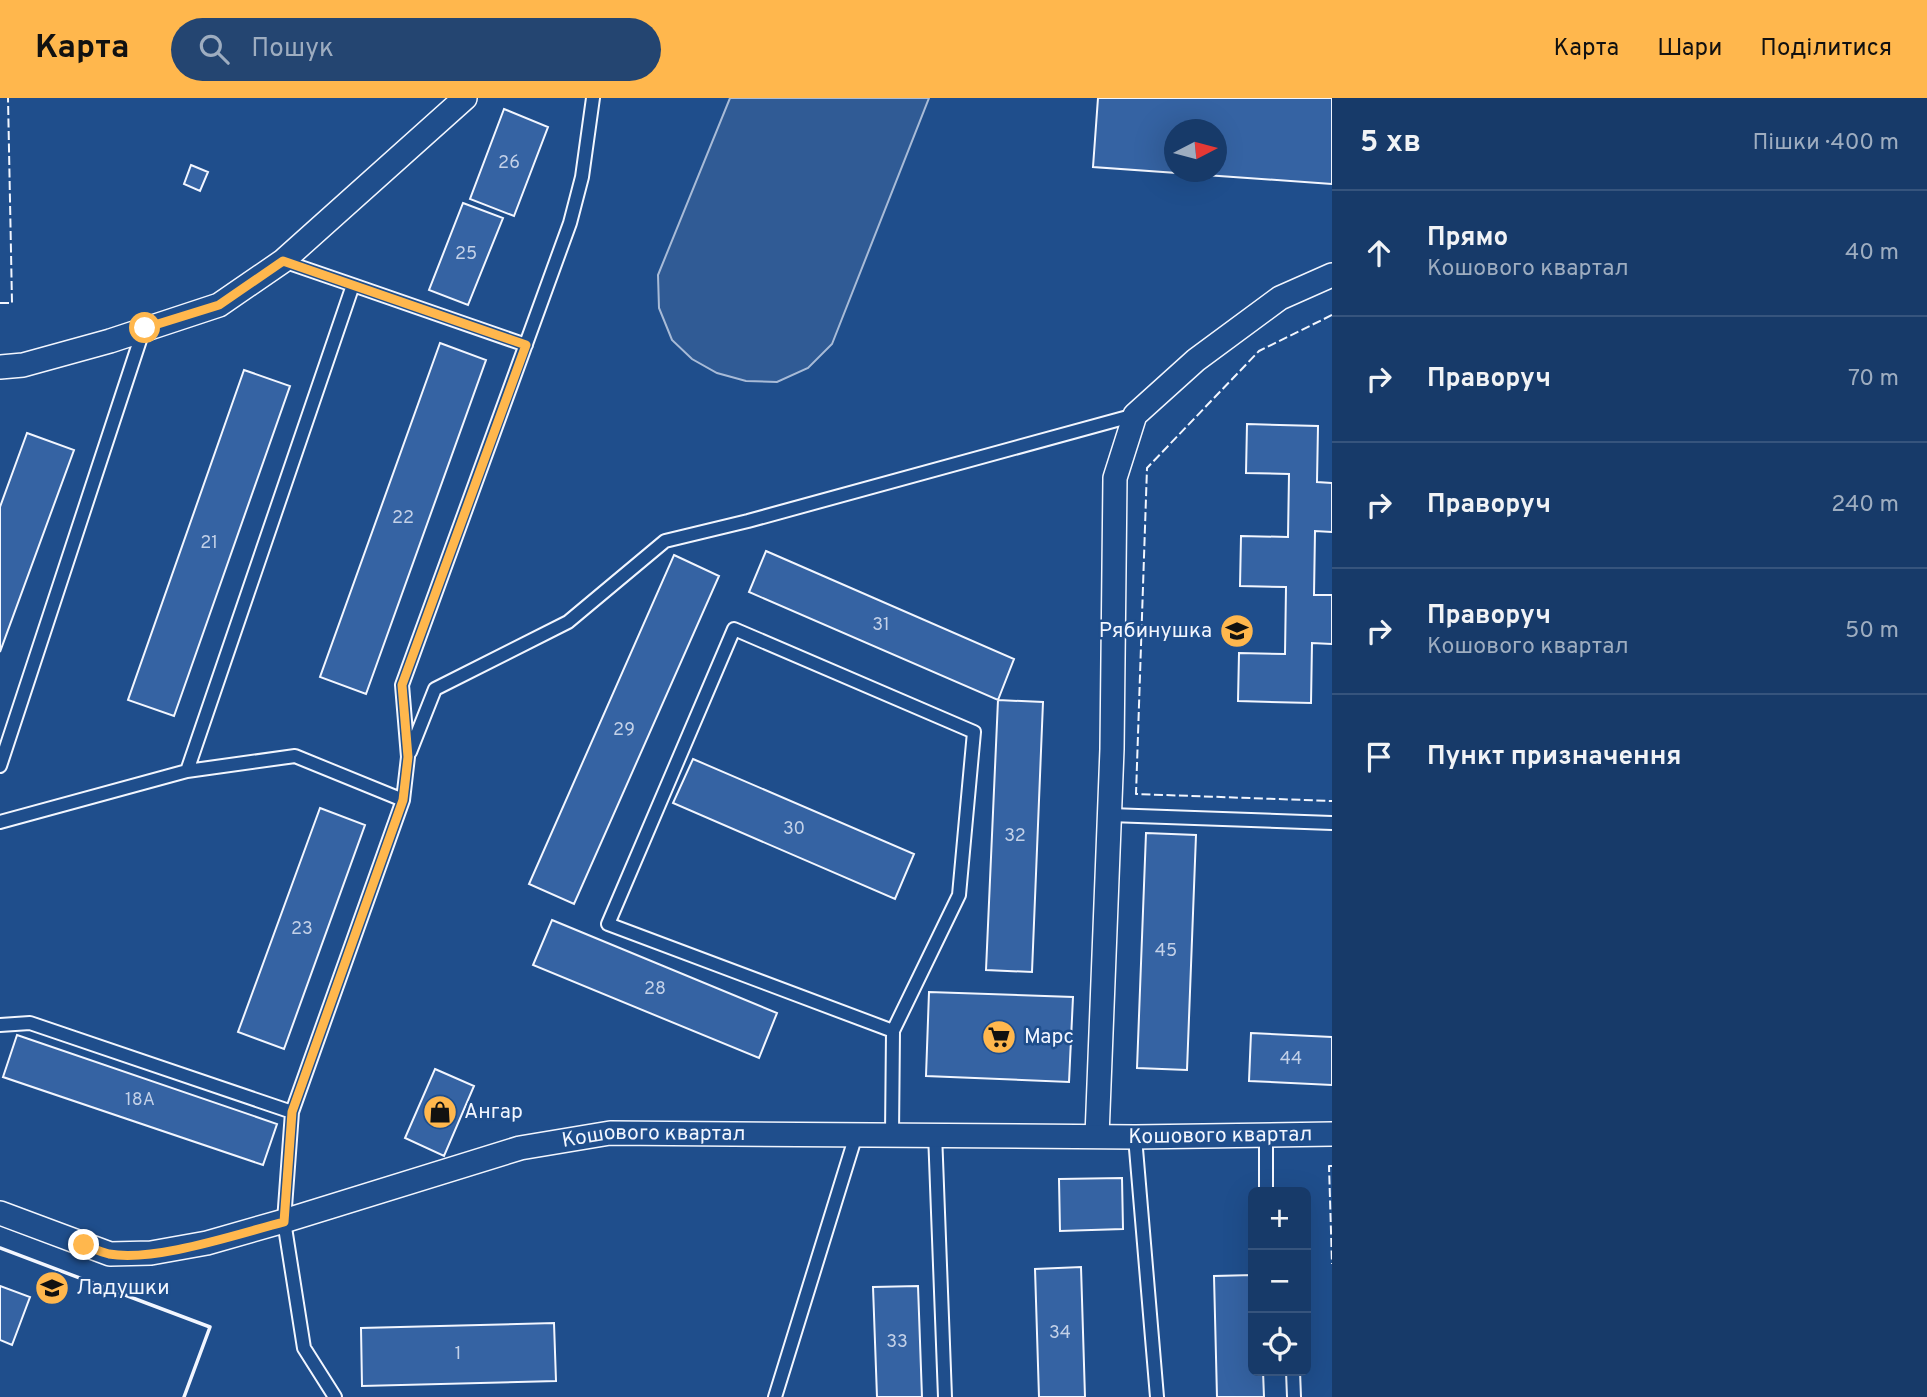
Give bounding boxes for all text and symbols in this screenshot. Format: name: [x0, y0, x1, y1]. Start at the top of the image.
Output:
search box: [171, 18, 661, 81]
text: Карта: [35, 28, 129, 70]
icon: search: [195, 30, 233, 68]
text: Пошук: [251, 33, 334, 66]
text: Карта: [1554, 34, 1619, 64]
text: Шари: [1657, 34, 1722, 64]
text: Поділитися: [1760, 34, 1892, 64]
north arrow: [1164, 119, 1227, 182]
text: 5 хв: [1360, 125, 1421, 162]
text: Пішки · 400 m: [1752, 129, 1899, 158]
house number: 26: [498, 152, 520, 175]
text: Прямо: [1427, 222, 1508, 255]
icon: ahead: [1360, 234, 1398, 272]
text: 40 m: [1845, 239, 1899, 268]
house number: 25: [455, 243, 477, 266]
text: Кошового квартал: [1427, 255, 1629, 284]
route start: [129, 312, 160, 343]
icon: right: [1360, 360, 1398, 398]
text: Праворуч: [1427, 363, 1551, 396]
text: 70 m: [1848, 365, 1899, 394]
icon: right: [1360, 486, 1398, 524]
text: Праворуч: [1427, 489, 1551, 522]
text: 240 m: [1831, 491, 1899, 520]
house number: 22: [392, 507, 414, 530]
house number: 21: [200, 532, 218, 555]
text: Праворуч: [1427, 600, 1551, 633]
school or university icon: Рябинушка: [1218, 612, 1256, 650]
icon: right: [1360, 612, 1398, 650]
house number: 31: [872, 614, 890, 637]
text: 50 m: [1845, 617, 1899, 646]
place label: Рябинушка: [1099, 618, 1212, 645]
text: Кошового квартал: [1427, 633, 1629, 662]
house number: 29: [613, 719, 635, 742]
icon: arrive: [1360, 738, 1398, 776]
text: Пункт призначення: [1427, 741, 1681, 774]
house number: 30: [783, 818, 805, 841]
house number: 32: [1004, 825, 1026, 848]
house number: 23: [291, 918, 313, 941]
house number: 45: [1155, 940, 1177, 963]
house number: 28: [644, 978, 666, 1001]
supermarket icon: Марс: [980, 1018, 1018, 1056]
place label: Марс: [1024, 1024, 1074, 1051]
house number: 44: [1280, 1048, 1302, 1071]
house number: 18А: [125, 1089, 155, 1112]
shop icon: Ангар: [421, 1093, 459, 1131]
place label: Ангар: [464, 1099, 523, 1126]
street label: Кошового квартал: [560, 1119, 746, 1154]
street label: Кошового квартал: [1128, 1121, 1313, 1151]
map controls: [1248, 1187, 1311, 1376]
button: +: [1248, 1187, 1311, 1250]
route end: [68, 1229, 99, 1260]
button: −: [1248, 1250, 1311, 1313]
school or university icon: Ладушки: [33, 1269, 71, 1307]
place label: Ладушки: [76, 1275, 170, 1302]
button: locate: [1248, 1313, 1311, 1376]
house number: 34: [1049, 1322, 1071, 1345]
house number: 33: [886, 1331, 908, 1354]
house number: 1: [455, 1343, 461, 1366]

